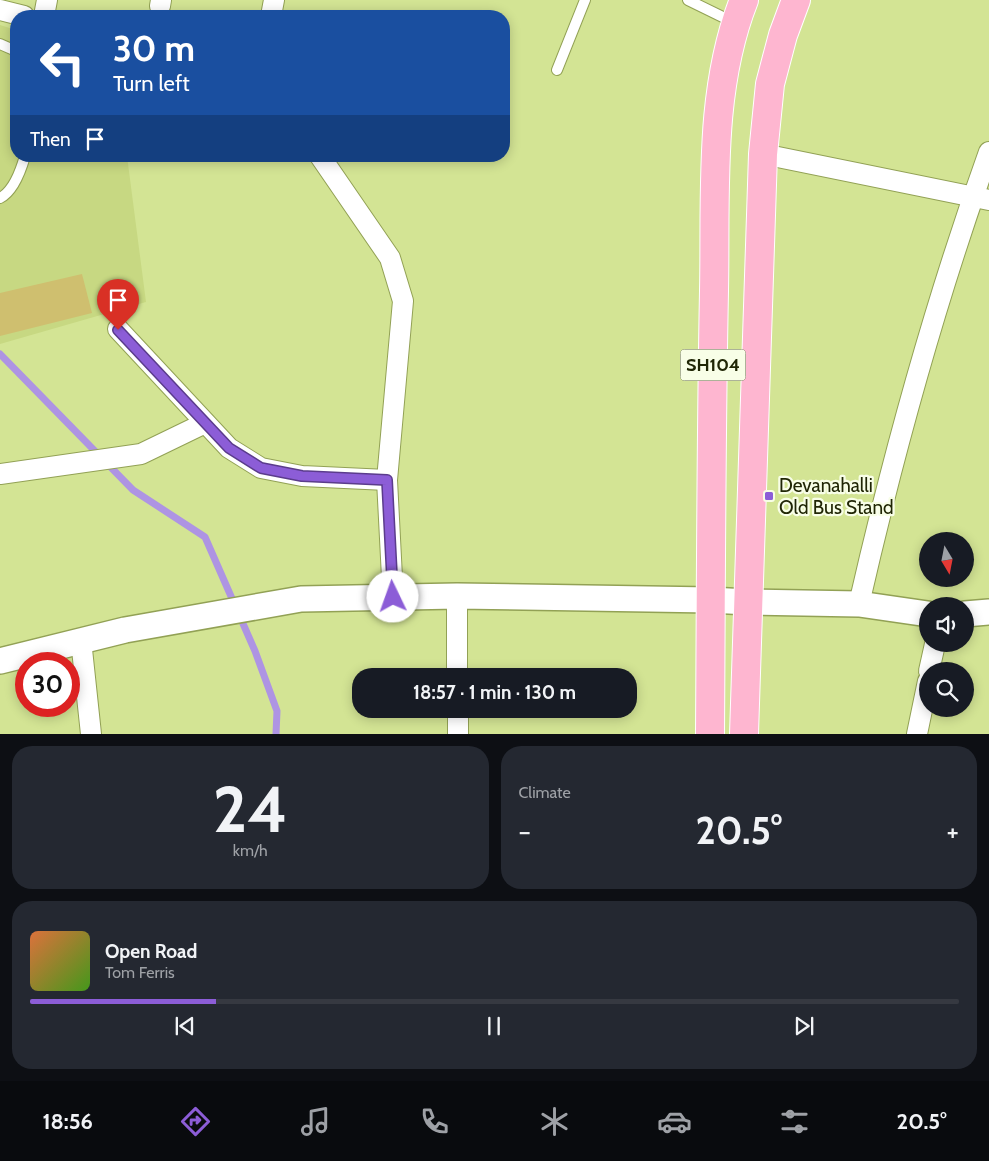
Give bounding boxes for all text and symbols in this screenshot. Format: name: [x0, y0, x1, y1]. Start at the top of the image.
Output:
text: 30 m: [113, 27, 195, 70]
icon: left: [30, 30, 95, 95]
text: Turn left: [113, 70, 190, 97]
icon: arrive: [81, 125, 109, 153]
text: Then: [30, 128, 71, 151]
pin: [97, 279, 139, 330]
icon: arrive: [104, 286, 132, 314]
road number: SH104: [680, 350, 746, 380]
place label: Devanahalli Old Bus Stand: [779, 474, 894, 519]
marker: Devanahalli Old Bus Stand: [763, 490, 775, 502]
north arrow: [919, 532, 974, 588]
map controls: [919, 532, 974, 717]
position arrow: [366, 570, 418, 622]
button: sound: [919, 597, 974, 652]
speed limit sign: 30: [15, 652, 80, 717]
button: search: [919, 662, 974, 717]
text: 18:57 · 1 min · 130 m: [413, 681, 576, 704]
text: 24: [213, 769, 288, 848]
text: Climate: [519, 783, 571, 802]
text: 20.5°: [696, 807, 782, 854]
text: −: [519, 814, 531, 848]
text: +: [947, 814, 959, 848]
text: km/h: [233, 841, 268, 860]
text: Open Road: [105, 940, 197, 963]
text: Tom Ferris: [105, 963, 175, 982]
icon: previous: [171, 1012, 199, 1040]
icon: pause: [480, 1012, 508, 1040]
icon: next: [790, 1012, 818, 1040]
icon: directions: [178, 1104, 213, 1139]
icon: music: [298, 1104, 333, 1139]
icon: phone: [417, 1104, 452, 1139]
icon: climate: [537, 1104, 572, 1139]
icon: car: [657, 1104, 692, 1139]
icon: filters: [777, 1104, 812, 1139]
text: 18:56: [42, 1108, 93, 1135]
text: 20.5°: [897, 1108, 947, 1135]

